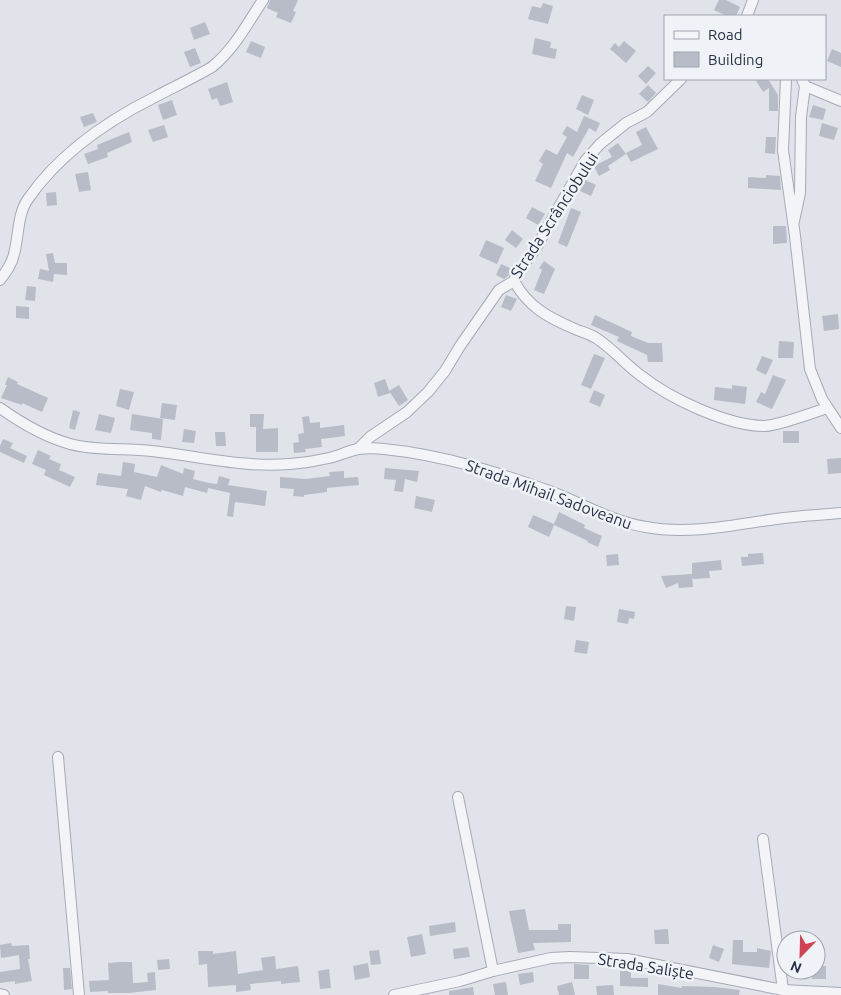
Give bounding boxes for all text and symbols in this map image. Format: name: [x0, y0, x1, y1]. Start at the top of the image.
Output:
legend: [664, 15, 826, 80]
text: Road: [708, 26, 743, 43]
text: Building: [708, 51, 763, 68]
street label: Strada Scrânciobului: [507, 149, 601, 281]
street label: Strada Mihail Sadoveanu: [463, 456, 635, 532]
north arrow: [776, 930, 826, 980]
street label: Strada Saliște: [597, 950, 695, 982]
text: N: [788, 958, 804, 976]

